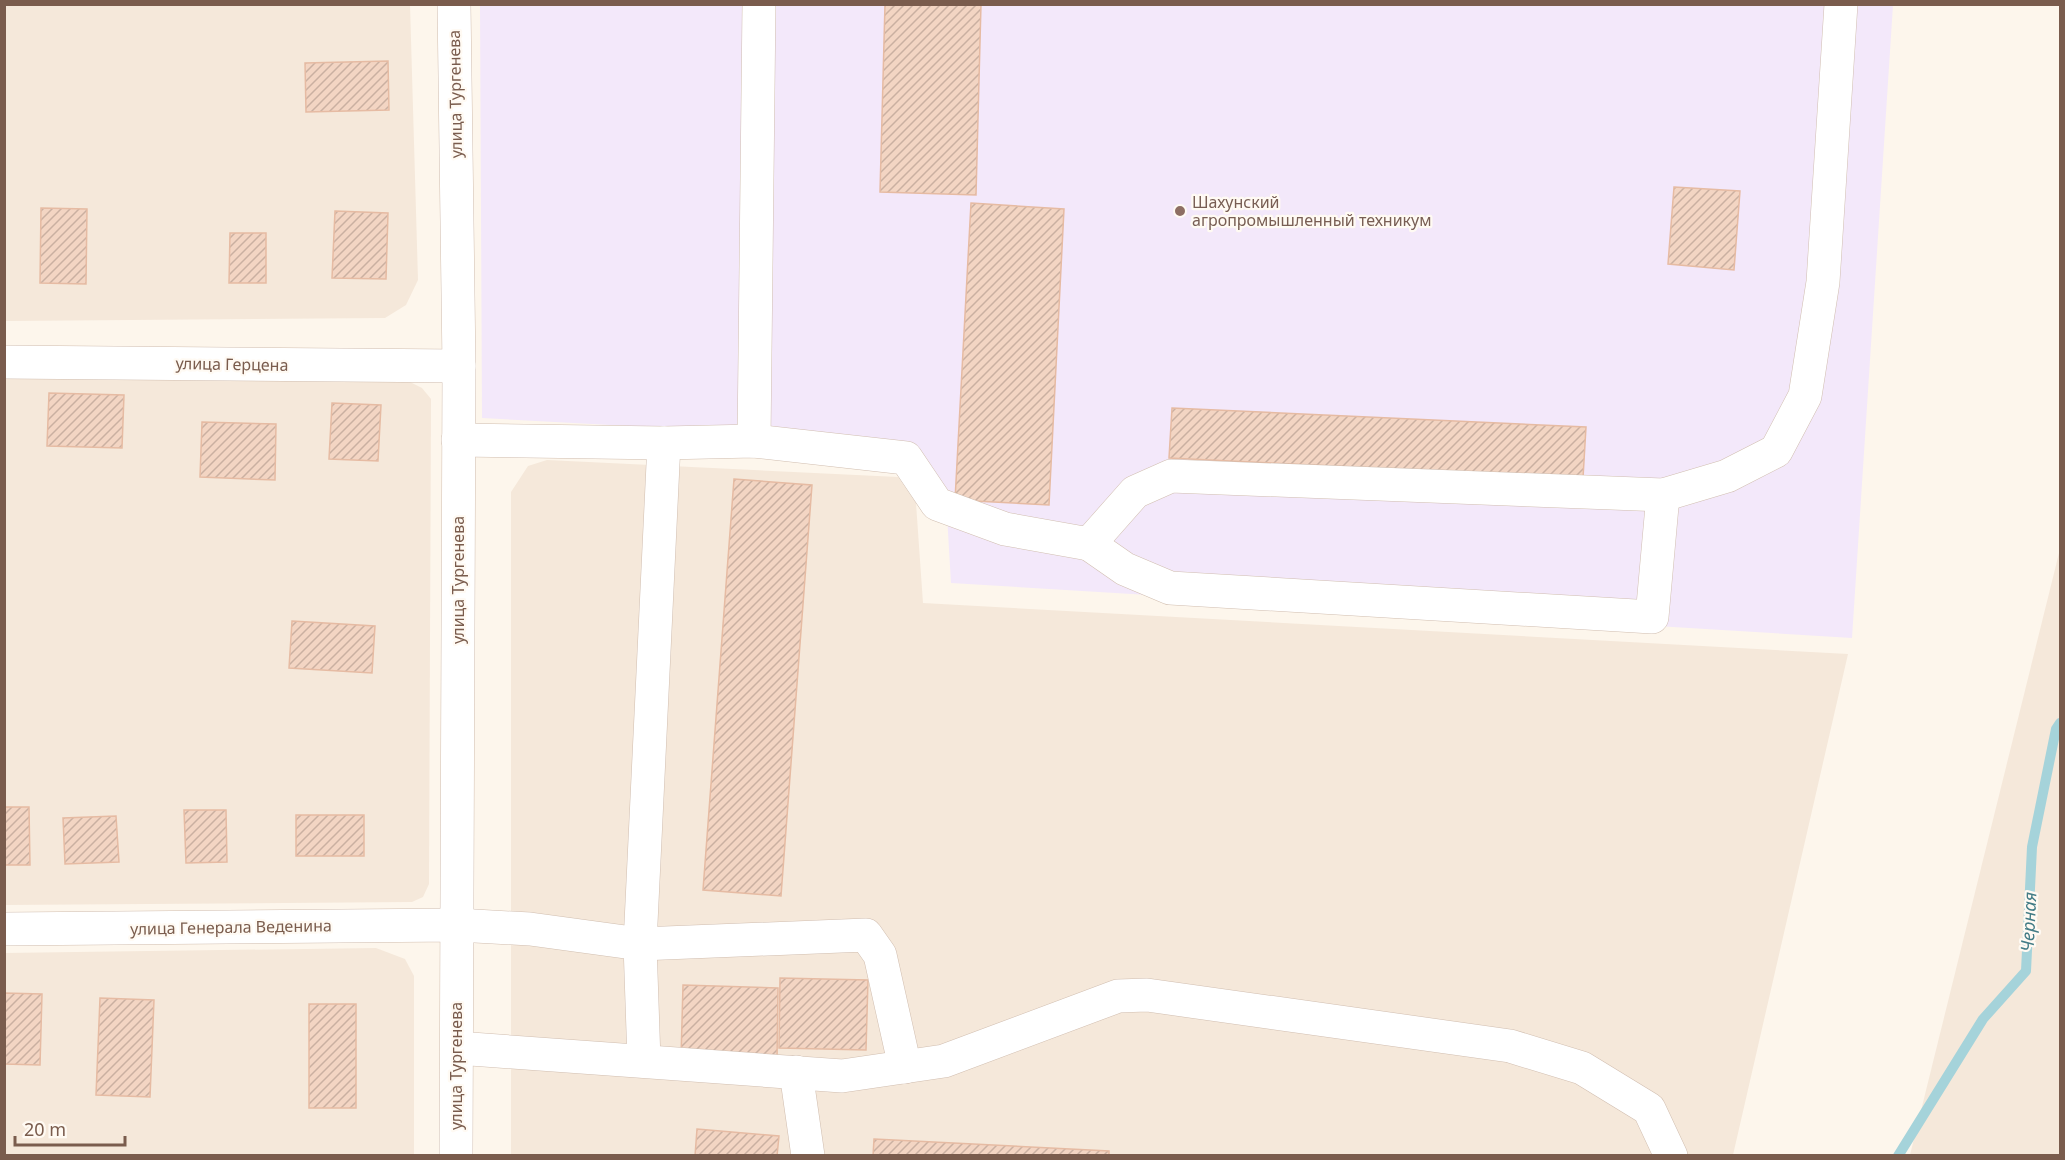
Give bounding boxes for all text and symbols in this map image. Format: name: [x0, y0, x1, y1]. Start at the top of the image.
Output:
street label: улица Тургенева: [443, 30, 467, 158]
place label: Шахунский агропромышленный техникум: [1192, 191, 1432, 231]
marker: Шахунский агропромышленный техникум: [1173, 204, 1187, 218]
street label: улица Герцена: [175, 352, 289, 376]
street label: улица Тургенева: [447, 516, 469, 644]
water label: Черная: [2014, 891, 2042, 953]
street label: улица Генерала Веденина: [130, 914, 332, 940]
street label: улица Тургенева: [445, 1002, 467, 1130]
scale bar: [15, 1109, 124, 1147]
text: 20 m: [24, 1117, 66, 1141]

